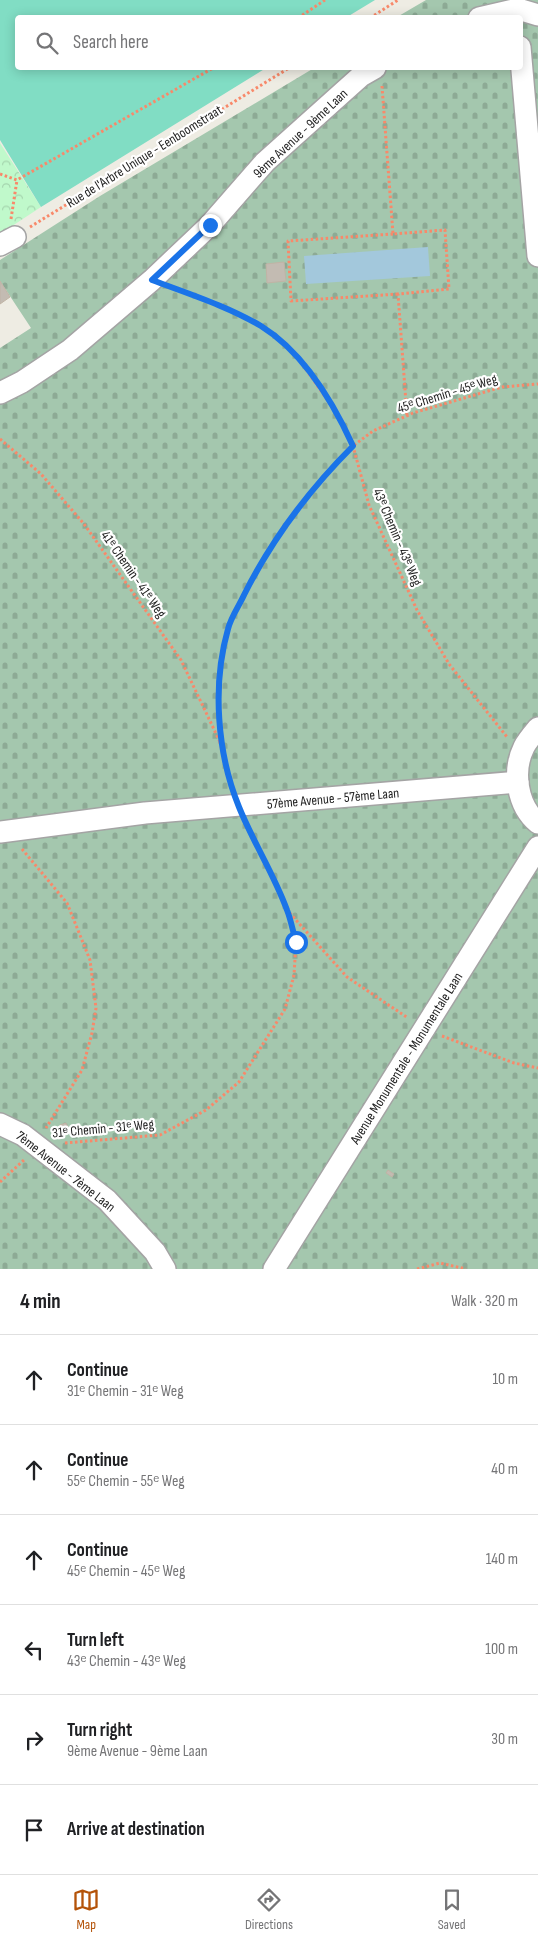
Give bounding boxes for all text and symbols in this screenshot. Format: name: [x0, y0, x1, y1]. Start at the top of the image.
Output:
search box: [15, 15, 523, 70]
icon: search: [33, 29, 61, 57]
text: Search here: [73, 31, 149, 54]
street label: 9ème Avenue - 9ème Laan: [250, 85, 351, 182]
street label: Rue de l'Arbre Unique - Eenboomstraat: [63, 101, 225, 212]
route end: [199, 214, 222, 237]
street label: 45ᵉ Chemin - 45ᵉ Weg: [395, 370, 500, 417]
street label: 43ᵉ Chemin - 43ᵉ Weg: [369, 486, 426, 589]
street label: 41ᵉ Chemin - 41ᵉ Weg: [97, 528, 170, 621]
street label: 57ème Avenue - 57ème Laan: [266, 784, 400, 813]
route start: [285, 931, 308, 954]
street label: Avenue Monumentale - Monumentale Laan: [346, 969, 466, 1148]
street label: 31ᵉ Chemin - 31ᵉ Weg: [51, 1116, 155, 1141]
street label: 7ème Avenue - 7ème Laan: [13, 1127, 119, 1216]
text: 4 min: [20, 1289, 61, 1314]
text: Walk · 320 m: [451, 1292, 518, 1311]
text: Continue: [67, 1359, 128, 1382]
icon: ahead: [20, 1366, 48, 1394]
text: 10 m: [492, 1370, 518, 1389]
text: 31ᵉ Chemin - 31ᵉ Weg: [67, 1382, 184, 1401]
text: Continue: [67, 1449, 128, 1472]
icon: ahead: [20, 1456, 48, 1484]
text: 40 m: [491, 1460, 518, 1479]
text: 55ᵉ Chemin - 55ᵉ Weg: [67, 1472, 185, 1491]
text: Continue: [67, 1539, 128, 1562]
icon: ahead: [20, 1546, 48, 1574]
text: 140 m: [486, 1550, 518, 1569]
text: 45ᵉ Chemin - 45ᵉ Weg: [67, 1562, 185, 1581]
text: Turn left: [67, 1629, 124, 1652]
icon: left: [20, 1636, 48, 1664]
text: 100 m: [485, 1640, 518, 1659]
text: 43ᵉ Chemin - 43ᵉ Weg: [67, 1652, 186, 1671]
text: Turn right: [67, 1719, 132, 1742]
icon: right: [20, 1726, 48, 1754]
text: 30 m: [491, 1730, 518, 1749]
text: 9ème Avenue - 9ème Laan: [67, 1742, 208, 1761]
icon: arrive: [20, 1816, 48, 1844]
text: Arrive at destination: [67, 1818, 205, 1841]
tab: Map: [72, 1886, 100, 1933]
tab: Directions: [245, 1886, 293, 1933]
tab: Saved: [438, 1886, 466, 1933]

